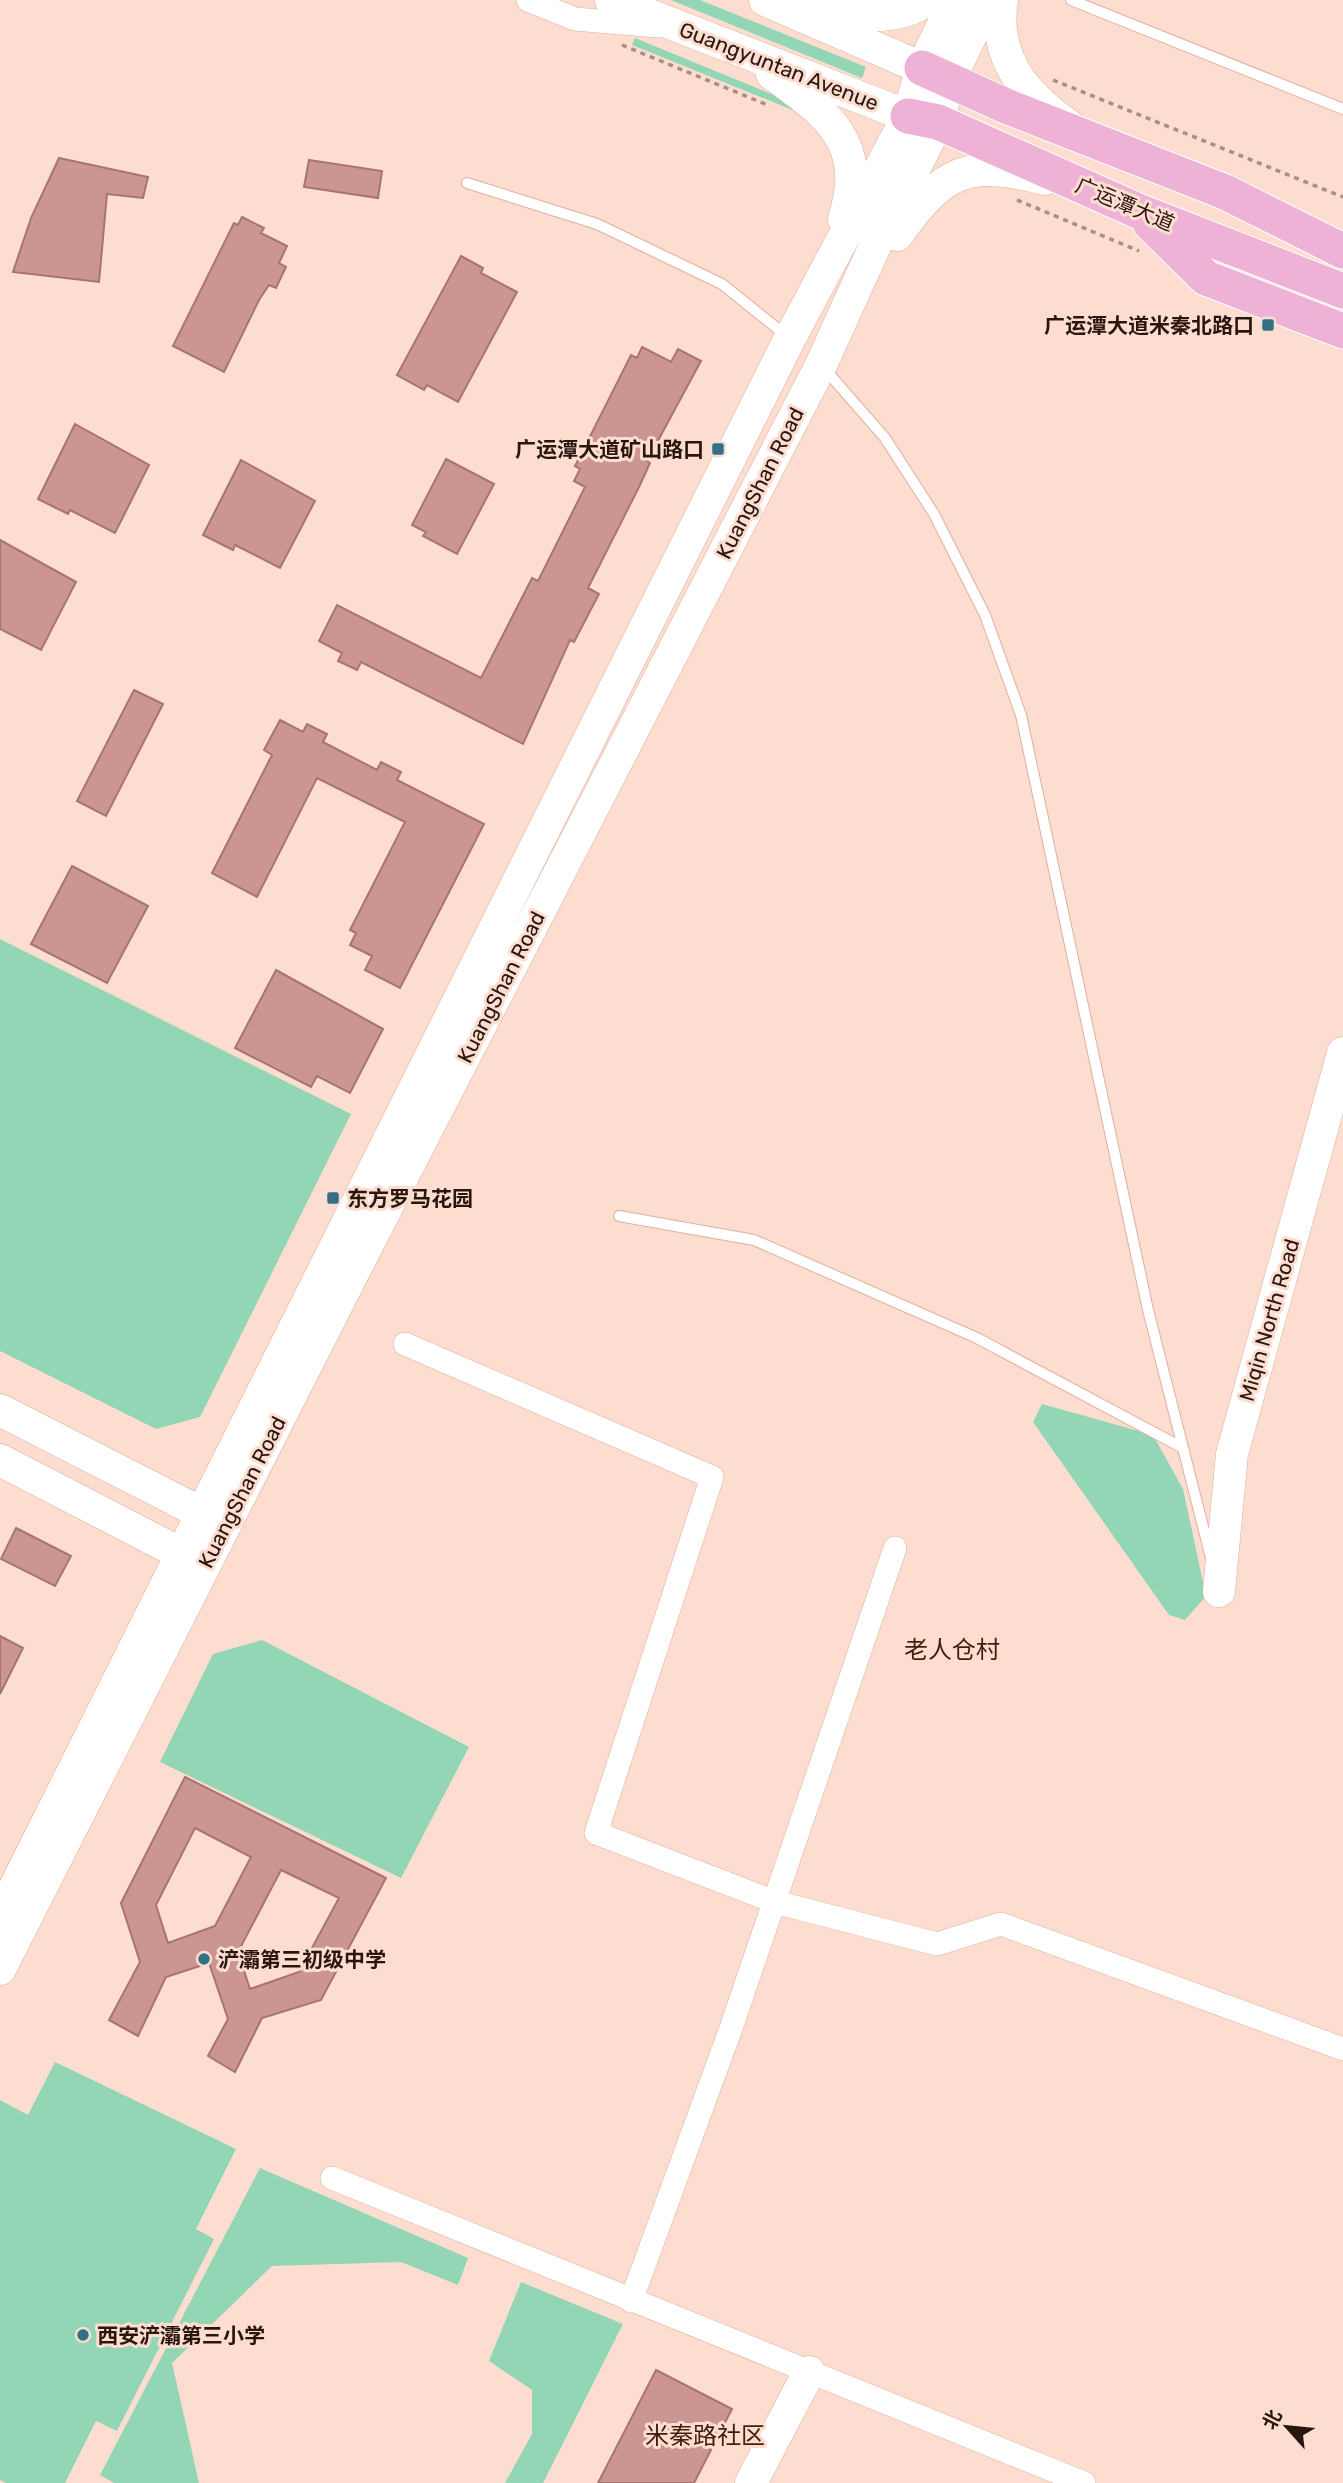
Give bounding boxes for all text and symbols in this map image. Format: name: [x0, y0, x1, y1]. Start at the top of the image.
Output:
street label: Guangyuntan Avenue: [676, 16, 882, 116]
street label: 广运潭大道: [1072, 172, 1178, 236]
place label: 广运潭大道米秦北路口: [1044, 313, 1254, 338]
marker: 广运潭大道米秦北路口: [1260, 317, 1276, 333]
street label: KuangShan Road: [711, 403, 809, 563]
place label: 广运潭大道矿山路口: [515, 437, 704, 462]
marker: 广运潭大道矿山路口: [710, 441, 726, 457]
street label: KuangShan Road: [452, 907, 550, 1067]
place label: 东方罗马花园: [347, 1186, 473, 1211]
marker: 东方罗马花园: [325, 1190, 341, 1206]
street label: Miqin North Road: [1234, 1236, 1304, 1404]
street label: KuangShan Road: [193, 1412, 291, 1572]
district label: 老人仓村: [904, 1636, 1000, 1664]
place label: 浐灞第三初级中学: [218, 1947, 386, 1972]
marker: 浐灞第三初级中学: [196, 1951, 212, 1967]
place label: 西安浐灞第三小学: [97, 2323, 265, 2348]
marker: 西安浐灞第三小学: [75, 2327, 91, 2343]
north arrow: [1252, 2392, 1322, 2462]
text: 北: [1258, 2406, 1287, 2433]
district label: 米秦路社区: [645, 2422, 765, 2450]

